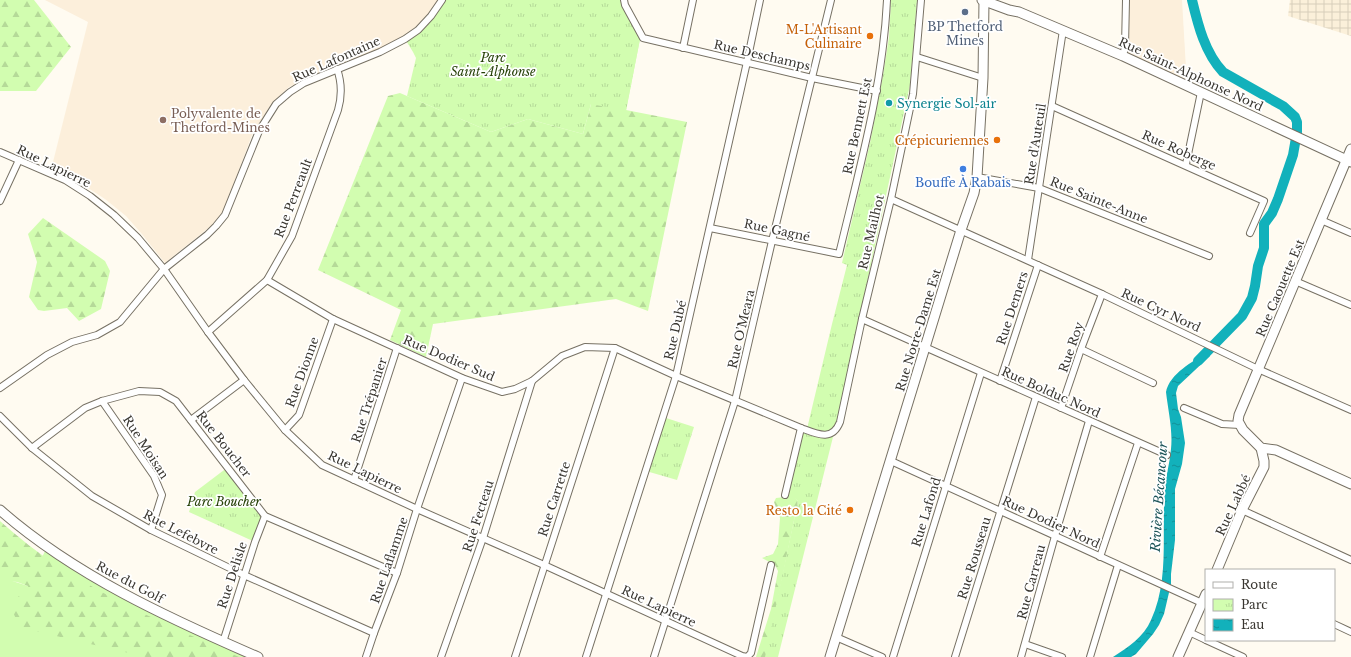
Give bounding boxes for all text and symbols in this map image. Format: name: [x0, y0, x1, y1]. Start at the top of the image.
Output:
marker: BP Thetford Mines: [960, 7, 970, 17]
place label: BP Thetford Mines: [927, 19, 1003, 48]
place label: M-L'Artisant Culinaire: [786, 22, 862, 51]
marker: M-L'Artisant Culinaire: [865, 31, 875, 41]
street label: Rue Lafontaine: [290, 33, 382, 85]
street label: Rue Saint-Alphonse Nord: [1116, 34, 1266, 114]
street label: Rue Deschamps: [712, 37, 812, 73]
park label: Parc Saint-Alphonse: [451, 50, 536, 79]
street label: Rue Bennett Est: [839, 76, 875, 176]
place label: Synergie Sol-air: [897, 96, 996, 111]
marker: Synergie Sol-air: [884, 98, 894, 108]
street label: Rue d'Auteuil: [1021, 102, 1049, 186]
place label: Polyvalente de Thetford-Mines: [171, 106, 270, 135]
marker: Polyvalente de Thetford-Mines: [158, 115, 168, 125]
street label: Rue Roberge: [1140, 127, 1218, 173]
place label: Crépicuriennes: [895, 133, 989, 148]
marker: Crépicuriennes: [992, 135, 1002, 145]
street label: Rue Lapierre: [15, 142, 94, 190]
street label: Rue Perreault: [271, 156, 315, 240]
marker: Bouffe À Rabais: [958, 164, 968, 174]
place label: Bouffe À Rabais: [915, 174, 1011, 190]
street label: Rue Sainte-Anne: [1048, 174, 1150, 226]
street label: Rue Mailhot: [855, 193, 887, 271]
street label: Rue Gagné: [743, 216, 812, 244]
street label: Rue Caouette Est: [1253, 236, 1308, 339]
street label: Rue Notre-Dame Est: [892, 266, 944, 393]
street label: Rue Demers: [993, 269, 1031, 347]
street label: Rue Cyr Nord: [1119, 285, 1203, 335]
street label: Rue O'Meara: [725, 288, 757, 370]
street label: Rue Dubé: [661, 298, 689, 362]
street label: Rue Roy: [1055, 319, 1087, 374]
street label: Rue Dodier Sud: [401, 332, 497, 384]
street label: Rue Dionne: [282, 335, 322, 409]
street label: Rue Trépanier: [348, 355, 390, 444]
street label: Rue Bolduc Nord: [999, 363, 1103, 421]
street label: Rue Boucher: [193, 408, 255, 480]
street label: Rue Moisan: [120, 412, 172, 482]
water label: Rivière Bécancour: [1147, 440, 1171, 554]
street label: Rue Lapierre: [326, 448, 405, 496]
street label: Rue Carrette: [535, 459, 573, 539]
street label: Rue Labbé: [1212, 472, 1254, 538]
street label: Rue Lafond: [908, 475, 944, 549]
street label: Rue Fecteau: [459, 478, 497, 554]
street label: Rue Dodier Nord: [1000, 493, 1102, 551]
park label: Parc Boucher: [186, 494, 261, 509]
place label: Resto la Cité: [765, 503, 842, 518]
marker: Resto la Cité: [845, 505, 855, 515]
street label: Rue Lefebvre: [141, 507, 221, 557]
street label: Rue Laflamme: [367, 515, 411, 605]
street label: Rue Rousseau: [954, 515, 994, 601]
street label: Rue Delisle: [214, 540, 250, 610]
street label: Rue Carreau: [1014, 543, 1048, 621]
street label: Rue du Golf: [94, 558, 168, 607]
legend: [1205, 569, 1335, 641]
text: Route: [1241, 577, 1278, 592]
street label: Rue Lapierre: [619, 582, 699, 630]
text: Parc: [1241, 597, 1268, 612]
text: Eau: [1241, 617, 1264, 632]

